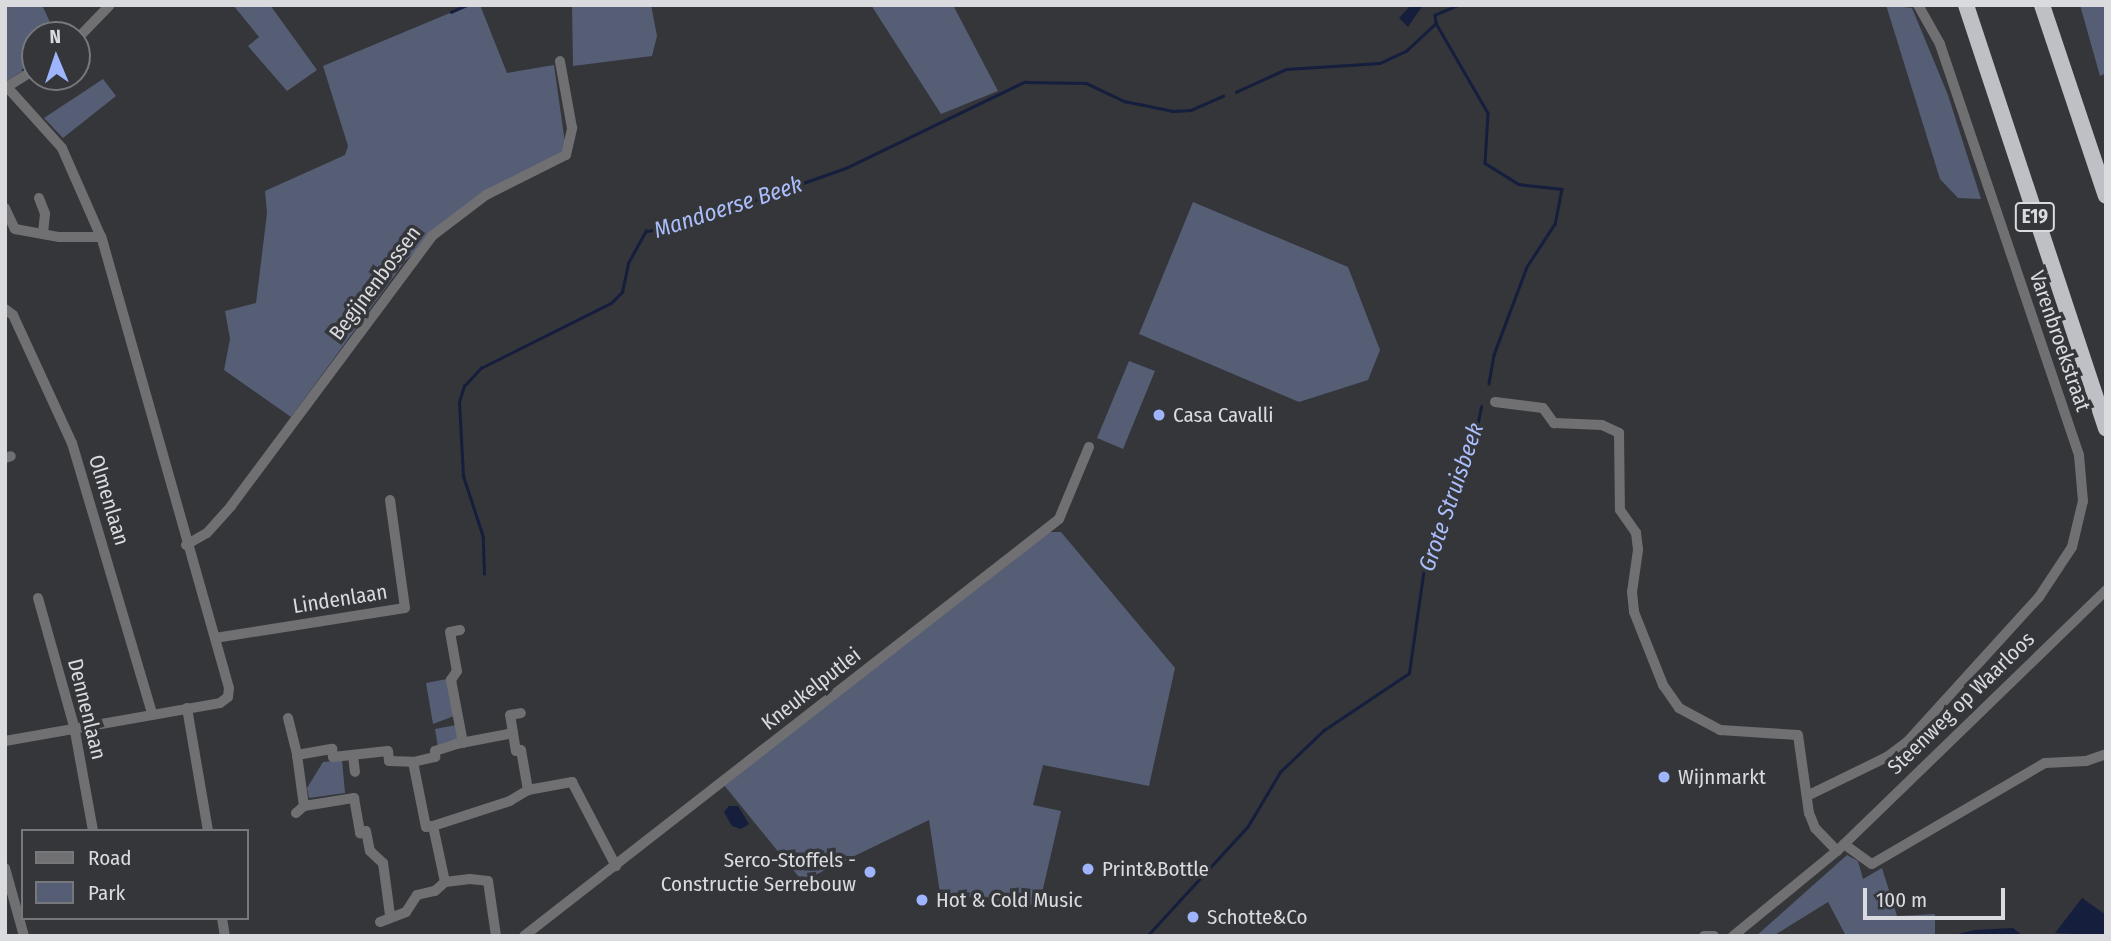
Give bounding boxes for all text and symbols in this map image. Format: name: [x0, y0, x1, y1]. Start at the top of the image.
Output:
north arrow: [21, 21, 91, 91]
text: N: [49, 25, 61, 48]
water label: Mandoerse Beek: [650, 170, 806, 244]
road number: E19: [2014, 202, 2056, 232]
street label: Begijnenbossen: [324, 221, 426, 345]
street label: Varenbroekstraat: [2024, 267, 2096, 415]
place label: Casa Cavalli: [1173, 402, 1274, 428]
marker: Casa Cavalli: [1151, 407, 1167, 423]
water label: Grote Struisbeek: [1413, 419, 1489, 575]
street label: Olmenlaan: [83, 452, 135, 548]
street label: Lindenlaan: [291, 579, 389, 619]
street label: Steenweg op Waarloos: [1882, 626, 2040, 780]
street label: Kneukelputlei: [756, 642, 866, 736]
street label: Dennenlaan: [62, 656, 112, 762]
place label: Wijnmarkt: [1678, 764, 1766, 790]
marker: Wijnmarkt: [1656, 769, 1672, 785]
legend: [21, 829, 248, 920]
text: Road: [88, 845, 132, 871]
place label: Serco-Stoffels - Constructie Serrebouw: [661, 847, 856, 897]
place label: Print&Bottle: [1102, 856, 1209, 882]
marker: Print&Bottle: [1080, 861, 1096, 877]
marker: Serco-Stoffels - Constructie Serrebouw: [862, 864, 878, 880]
scale bar: [1866, 874, 2008, 918]
text: Park: [88, 880, 125, 906]
place label: Hot & Cold Music: [936, 887, 1083, 913]
text: 100 m: [1876, 887, 1927, 913]
marker: Hot & Cold Music: [914, 892, 930, 908]
place label: Schotte&Co: [1207, 904, 1308, 930]
marker: Schotte&Co: [1185, 909, 1201, 925]

